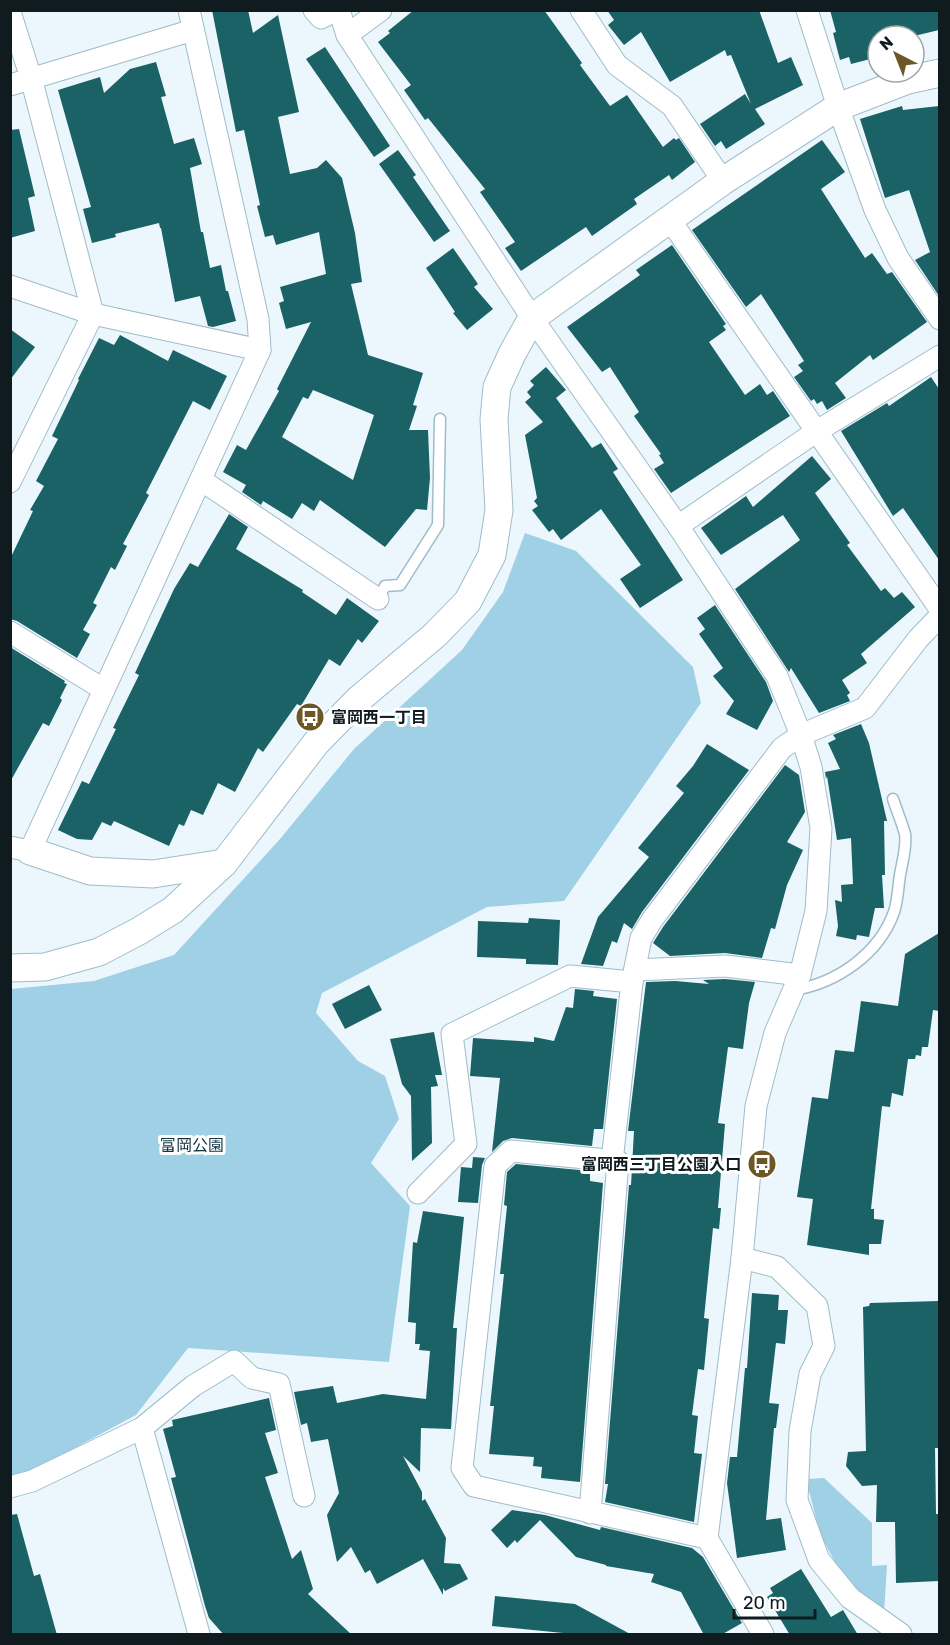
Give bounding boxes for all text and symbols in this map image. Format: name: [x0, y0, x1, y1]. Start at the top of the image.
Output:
north arrow: [866, 24, 926, 84]
text: N: [876, 32, 897, 54]
bus stop icon: 富岡西一丁目: [294, 701, 326, 733]
place label: 富岡西一丁目: [331, 708, 427, 727]
park label: 富岡公園: [160, 1136, 224, 1155]
bus stop icon: 富岡西三丁目公園入口: [746, 1148, 778, 1180]
place label: 富岡西三丁目公園入口: [581, 1155, 741, 1174]
scale bar: [734, 1582, 815, 1620]
text: 20 m: [743, 1592, 785, 1614]

